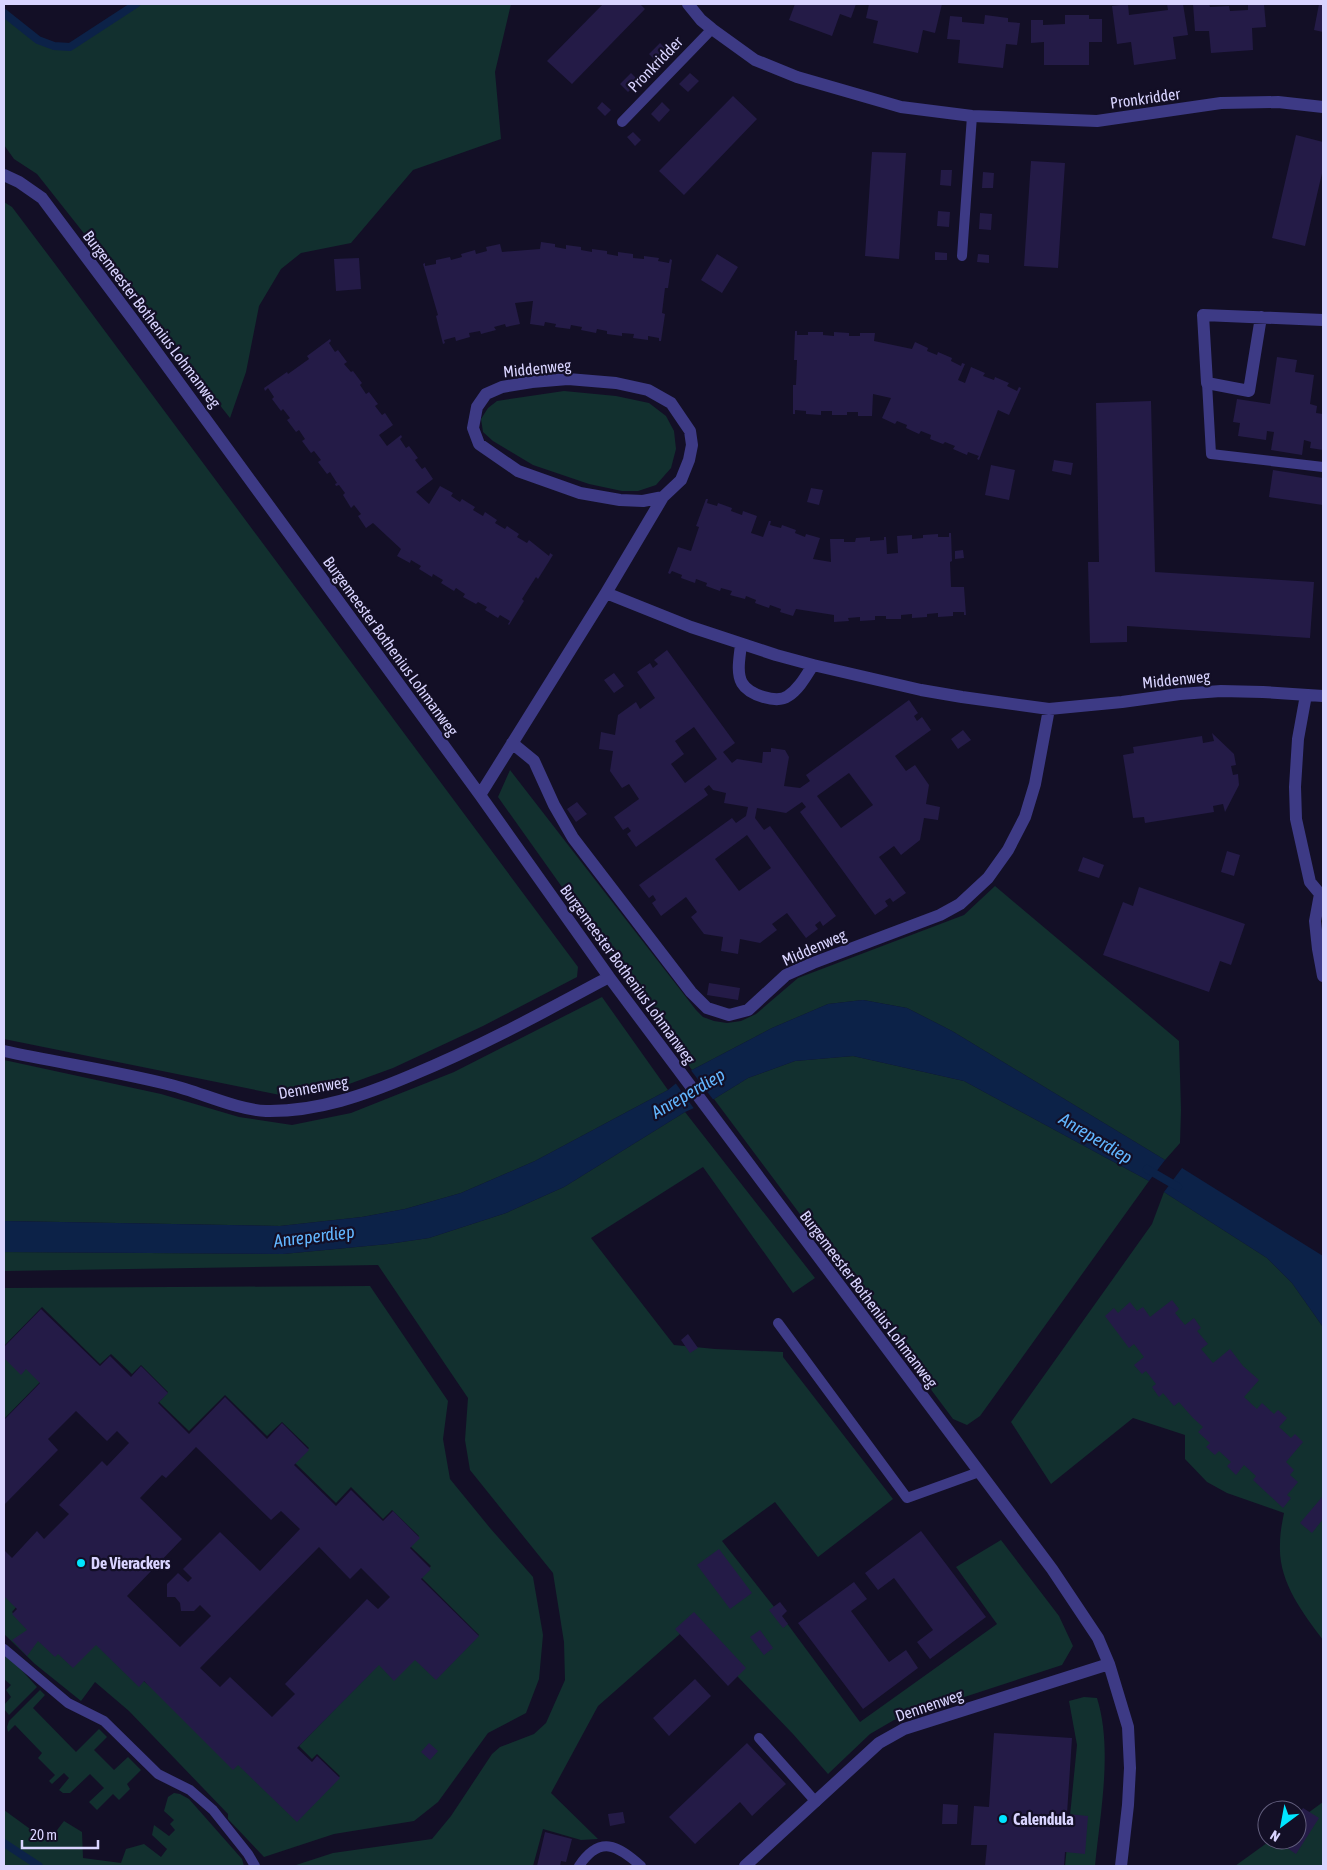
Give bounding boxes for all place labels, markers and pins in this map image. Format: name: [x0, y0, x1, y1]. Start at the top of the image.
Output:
place label: De Vierackers: [91, 1554, 171, 1572]
marker: De Vierackers: [75, 1557, 87, 1569]
place label: Calendula: [1013, 1810, 1074, 1828]
marker: Calendula: [997, 1813, 1009, 1825]

